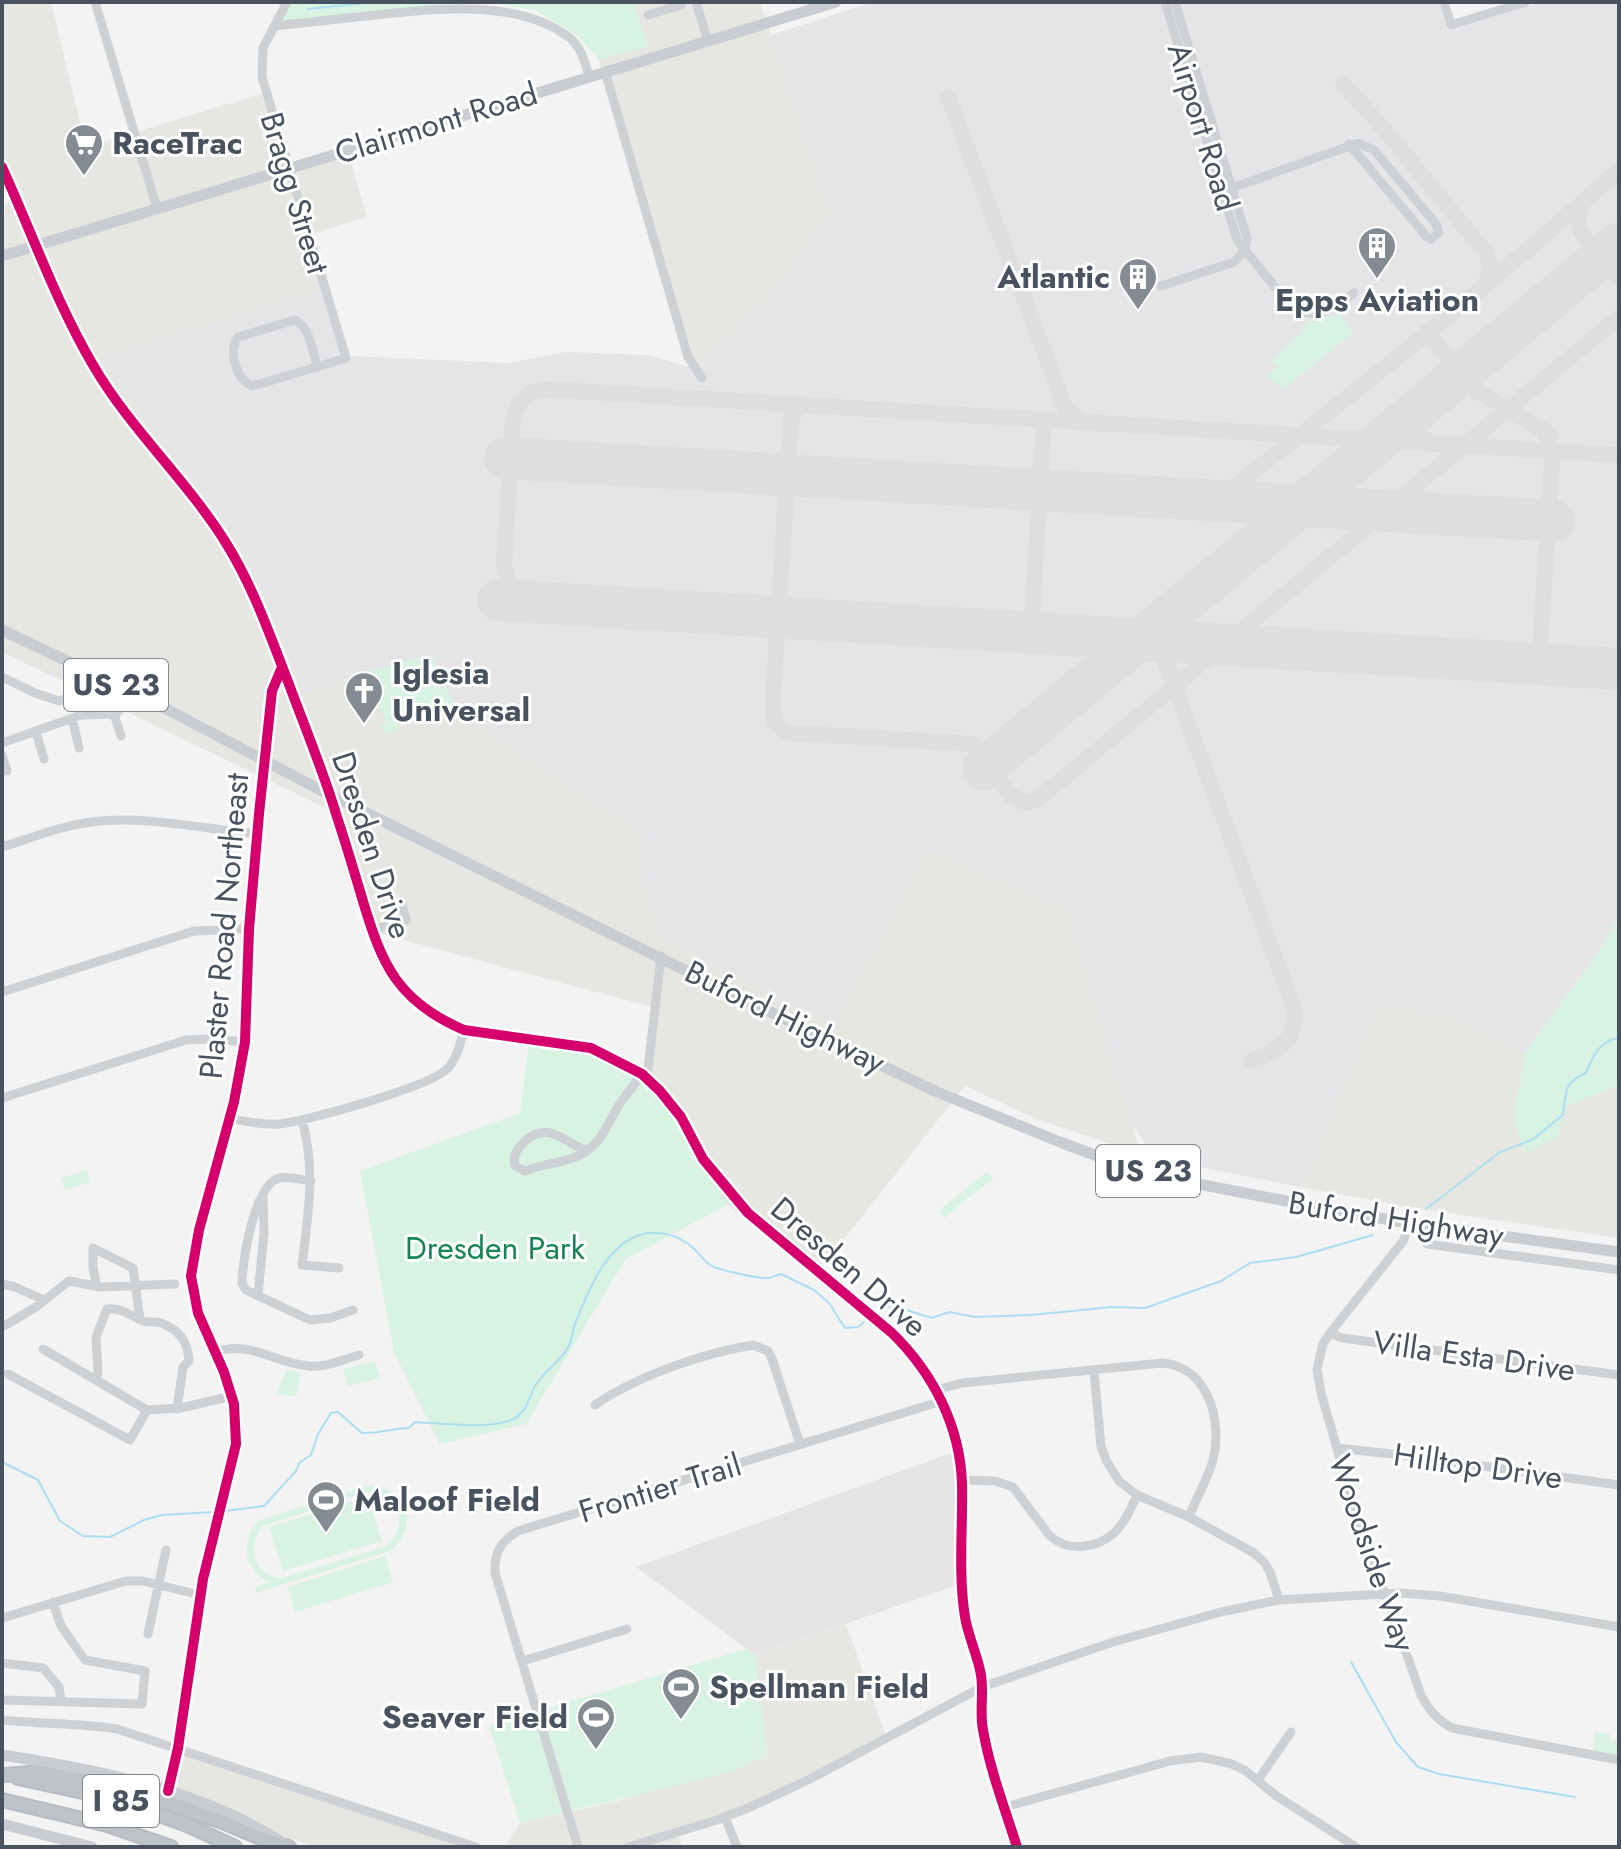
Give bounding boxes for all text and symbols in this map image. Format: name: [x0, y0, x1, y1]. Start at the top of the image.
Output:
street label: Airport Road: [1156, 37, 1250, 217]
street label: Clairmont Road: [329, 70, 543, 176]
street label: Bragg Street: [249, 107, 341, 280]
place label: RaceTrac: [112, 120, 243, 166]
supermarket icon: RaceTrac: [63, 122, 105, 177]
building icon: Epps Aviation: [1356, 225, 1398, 280]
place label: Atlantic: [996, 254, 1110, 300]
building icon: Atlantic: [1117, 256, 1159, 311]
place label: Epps Aviation: [1275, 277, 1479, 323]
place label: Iglesia Universal: [392, 650, 530, 733]
road number: US 23: [64, 659, 168, 711]
church icon: Iglesia Universal: [343, 670, 385, 725]
street label: Dresden Drive: [320, 746, 424, 944]
street label: Plaster Road Northeast: [188, 771, 260, 1081]
street label: Buford Highway: [677, 949, 894, 1086]
road number: US 23: [1096, 1145, 1200, 1197]
street label: Buford Highway: [1285, 1179, 1508, 1259]
street label: Dresden Drive: [761, 1186, 937, 1348]
park label: Dresden Park: [405, 1225, 586, 1271]
street label: Villa Esta Drive: [1370, 1319, 1578, 1393]
street label: Hilltop Drive: [1391, 1431, 1565, 1501]
street label: Frontier Trail: [573, 1442, 747, 1534]
street label: Woodside Way: [1317, 1448, 1428, 1659]
place label: Maloof Field: [354, 1477, 540, 1523]
sports icon: Maloof Field: [305, 1479, 347, 1534]
place label: Spellman Field: [709, 1664, 929, 1710]
sports icon: Spellman Field: [660, 1666, 702, 1721]
place label: Seaver Field: [382, 1694, 568, 1740]
sports icon: Seaver Field: [575, 1696, 617, 1751]
road number: I 85: [83, 1775, 159, 1827]

